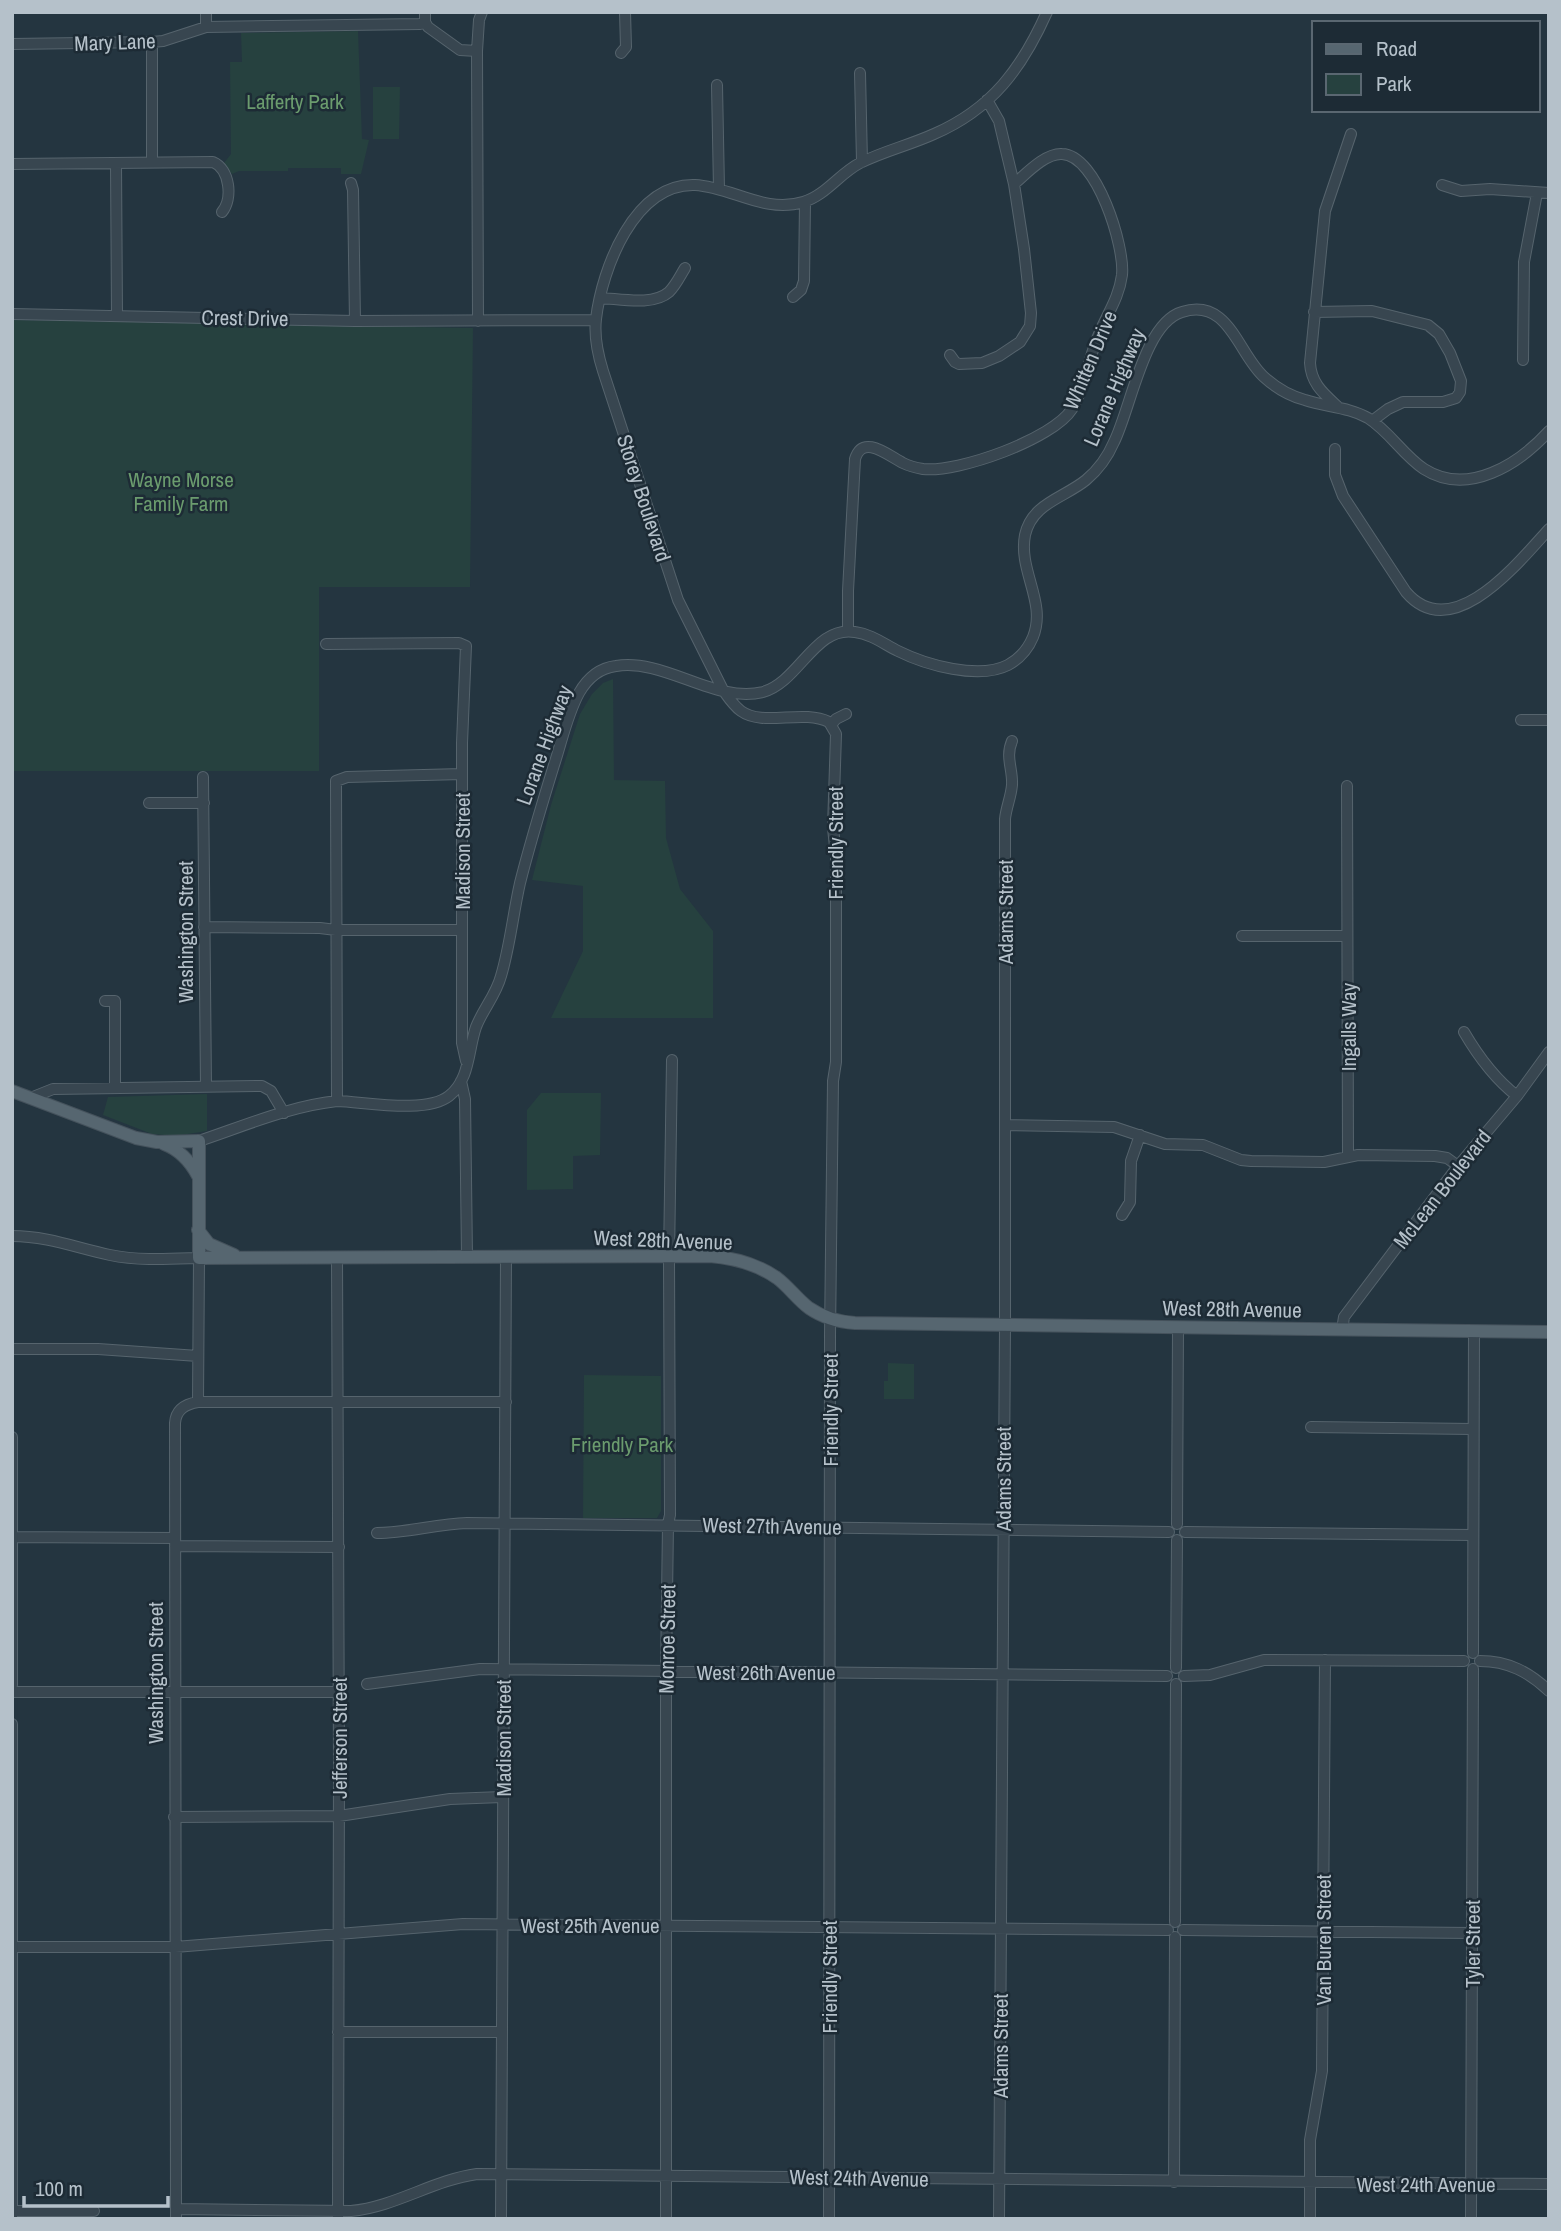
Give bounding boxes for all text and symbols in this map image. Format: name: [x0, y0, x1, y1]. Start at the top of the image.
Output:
legend: [1312, 21, 1540, 112]
street label: Mary Lane: [74, 26, 156, 58]
text: Road: [1376, 34, 1417, 63]
text: Park: [1376, 69, 1412, 98]
park label: Lafferty Park: [246, 87, 344, 116]
street label: Crest Drive: [201, 303, 289, 333]
street label: Whitten Drive: [1056, 306, 1124, 414]
street label: Lorane Highway: [1076, 323, 1152, 450]
street label: Storey Boulevard: [610, 431, 678, 565]
park label: Wayne Morse Family Farm: [128, 465, 234, 518]
street label: Lorane Highway: [509, 681, 579, 809]
street label: Friendly Street: [821, 786, 850, 899]
street label: Madison Street: [448, 792, 477, 909]
street label: Adams Street: [991, 860, 1020, 965]
street label: Washington Street: [171, 861, 200, 1003]
street label: Ingalls Way: [1334, 982, 1363, 1071]
street label: McLean Boulevard: [1386, 1124, 1498, 1254]
street label: West 28th Avenue: [593, 1223, 733, 1257]
street label: West 28th Avenue: [1162, 1293, 1302, 1325]
street label: Friendly Street: [816, 1353, 845, 1466]
street label: Adams Street: [989, 1427, 1018, 1532]
park label: Friendly Park: [571, 1430, 674, 1459]
street label: West 27th Avenue: [702, 1510, 842, 1542]
street label: Monroe Street: [652, 1584, 682, 1694]
street label: Washington Street: [141, 1602, 170, 1744]
street label: West 26th Avenue: [696, 1658, 836, 1687]
street label: Jefferson Street: [325, 1677, 354, 1799]
street label: Madison Street: [489, 1679, 518, 1796]
street label: Van Buren Street: [1309, 1874, 1338, 2005]
street label: Tyler Street: [1458, 1900, 1487, 1988]
street label: West 25th Avenue: [520, 1911, 660, 1940]
street label: Friendly Street: [815, 1920, 844, 2033]
street label: Adams Street: [986, 1994, 1015, 2099]
street label: West 24th Avenue: [789, 2162, 929, 2194]
scale bar: [24, 2164, 168, 2208]
street label: West 24th Avenue: [1356, 2170, 1496, 2199]
text: 100 m: [35, 2174, 83, 2203]

